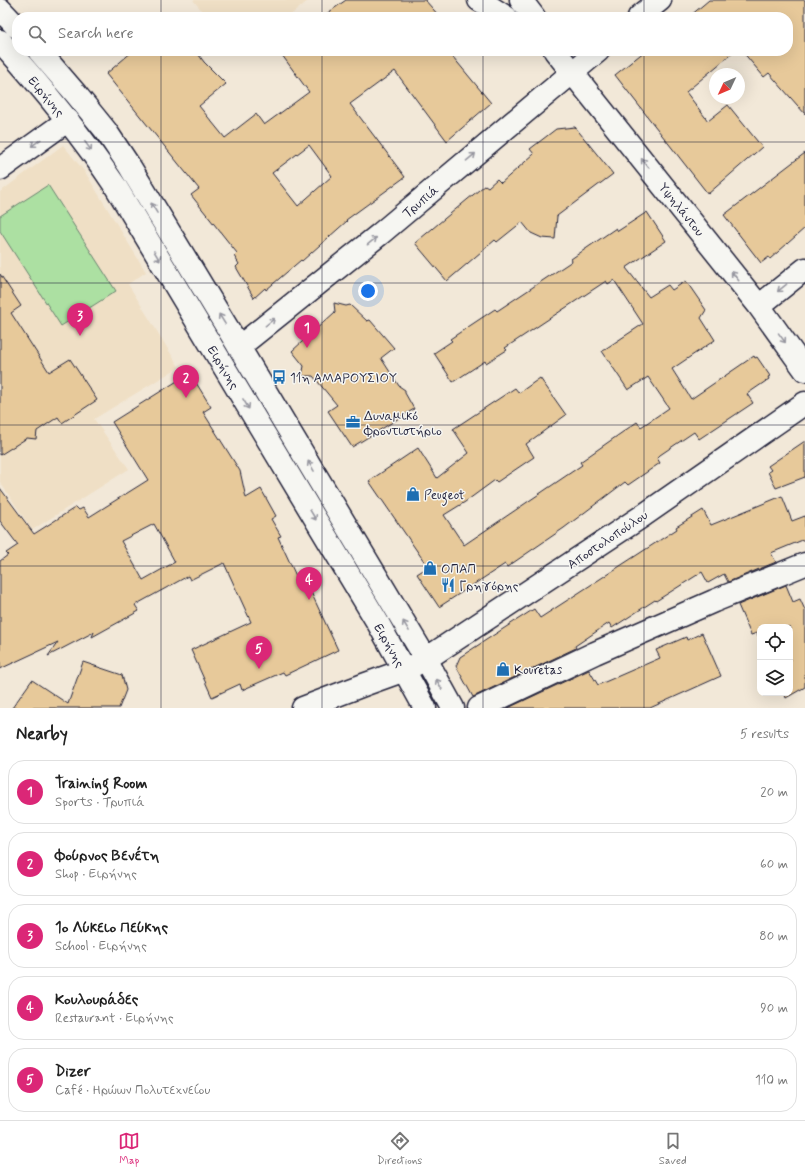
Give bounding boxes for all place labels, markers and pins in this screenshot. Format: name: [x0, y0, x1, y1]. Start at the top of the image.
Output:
pin: 3: [67, 303, 93, 336]
pin: 1: [294, 315, 320, 348]
pin: 2: [173, 365, 199, 398]
bus stop icon: 11η ΑΜΑΡΟΥΣΙΟΥ: [271, 369, 287, 385]
place label: 11η ΑΜΑΡΟΥΣΙΟΥ: [290, 370, 397, 387]
place label: Δυναμικό Φροντιστήριο: [363, 408, 442, 440]
office icon: Δυναμικό Φροντιστήριο: [345, 414, 361, 430]
shop icon: Peugeot: [405, 486, 421, 502]
place label: Peugeot: [424, 487, 465, 506]
shop icon: ΟΠΑΠ: [422, 560, 438, 576]
place label: ΟΠΑΠ: [441, 561, 476, 578]
pin: 4: [296, 567, 322, 600]
restaurant icon: Γρηγόρης: [440, 577, 456, 593]
place label: Γρηγόρης: [459, 578, 519, 595]
pin: 5: [246, 636, 272, 669]
shop icon: Kouretas: [495, 661, 511, 677]
place label: Kouretas: [514, 662, 562, 679]

